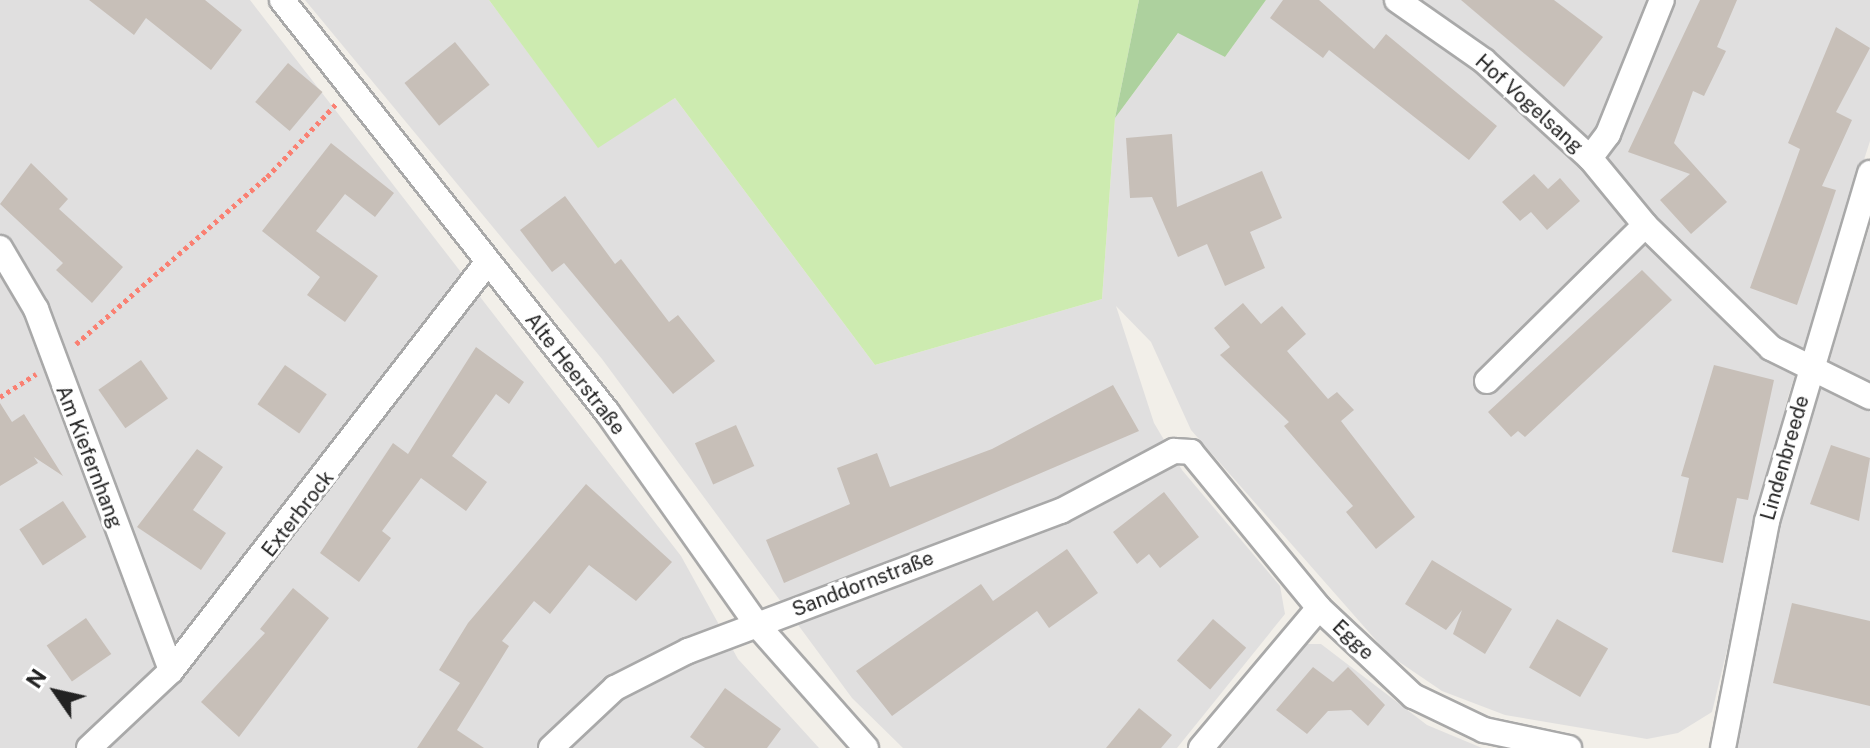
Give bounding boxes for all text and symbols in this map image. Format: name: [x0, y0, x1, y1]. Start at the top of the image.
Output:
street label: Hof Vogelsang: [1470, 49, 1588, 159]
street label: Alte Heerstraße: [520, 308, 630, 440]
street label: Am Kiefernhang: [51, 382, 127, 532]
street label: Lindenbreede: [1756, 393, 1814, 523]
street label: Exterbrock: [257, 466, 339, 562]
street label: Sanddornstraße: [789, 546, 937, 622]
street label: Egge: [1327, 615, 1379, 665]
north arrow: [16, 652, 96, 732]
text: N: [21, 664, 52, 693]

